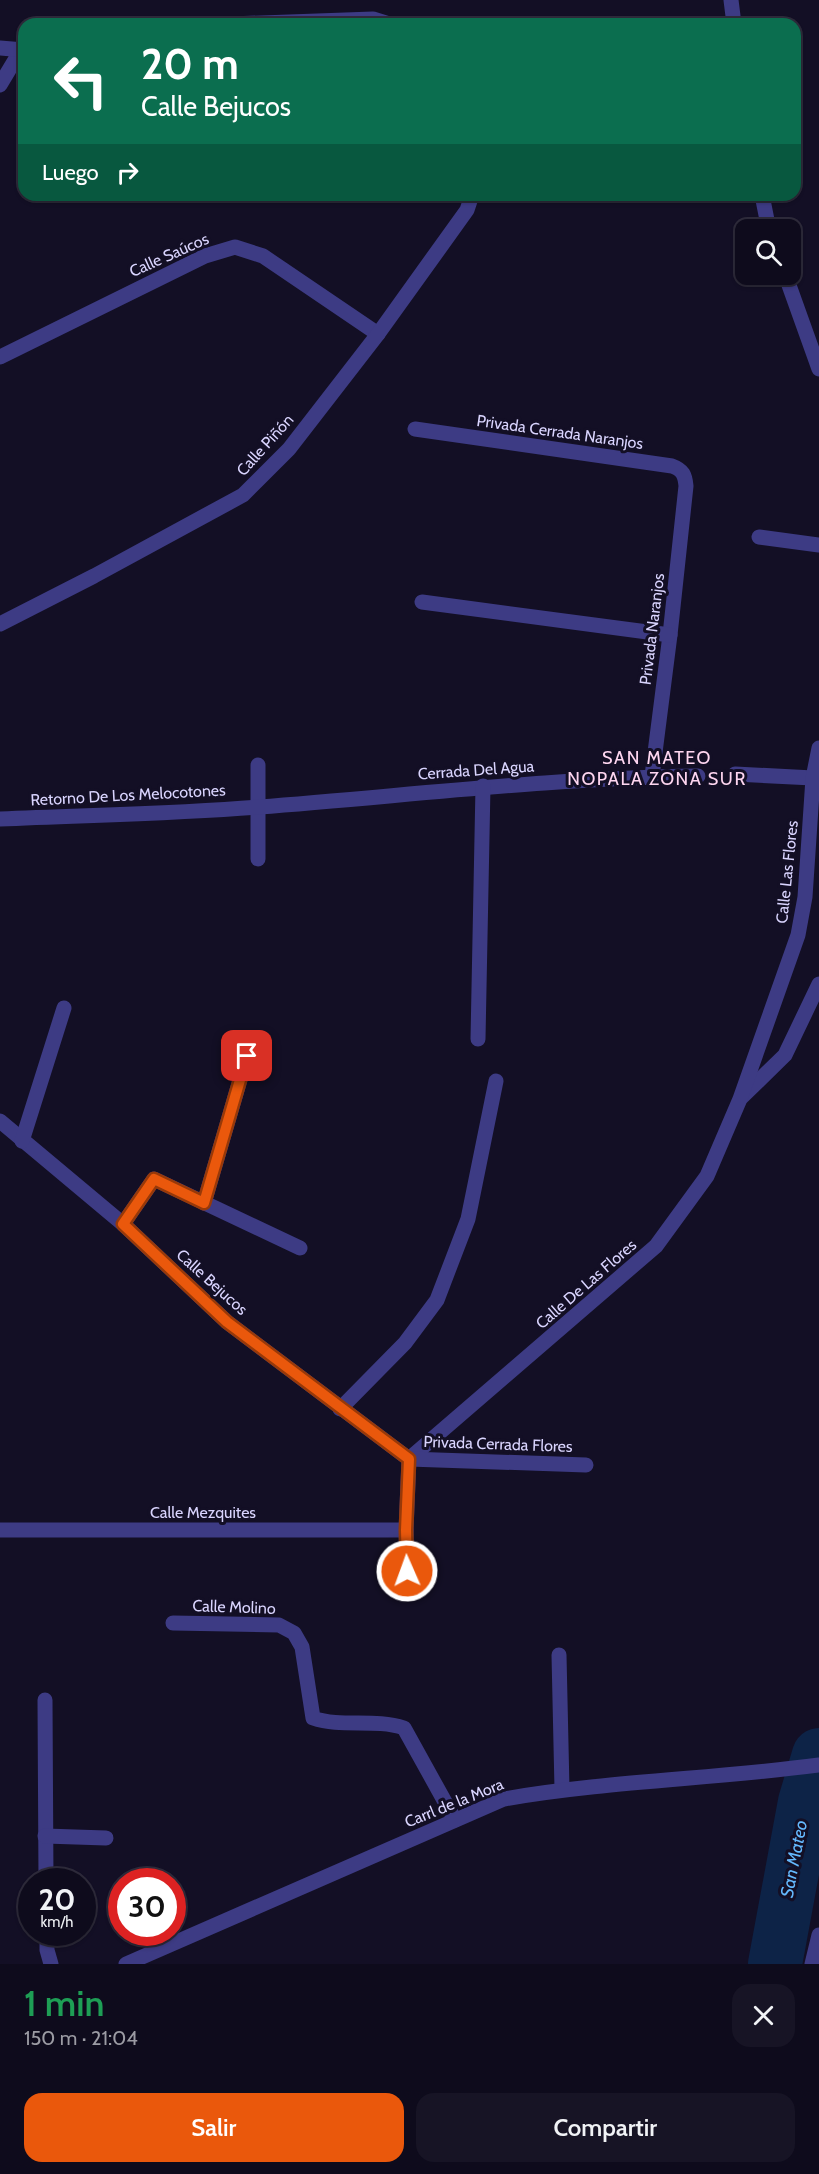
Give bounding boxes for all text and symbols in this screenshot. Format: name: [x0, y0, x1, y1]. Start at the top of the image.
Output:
text: 20 m: [141, 38, 239, 90]
icon: left: [42, 42, 120, 120]
text: Calle Bejucos: [141, 90, 291, 123]
icon: right: [111, 156, 144, 189]
text: Luego: [42, 159, 99, 186]
map controls: [735, 219, 801, 285]
button: search: [735, 219, 801, 285]
street label: Calle Saúcos: [126, 229, 212, 281]
street label: Calle Piñón: [233, 410, 298, 480]
street label: Privada Cerrada Naranjos: [476, 411, 645, 453]
street label: Privada Naranjos: [636, 572, 668, 686]
district label: SAN MATEO NOPALA ZONA SUR: [567, 747, 747, 790]
street label: Cerrada Del Agua: [417, 756, 535, 784]
street label: Retorno De Los Melocotones: [30, 780, 226, 810]
street label: Calle Las Flores: [772, 819, 802, 924]
pin: [221, 1030, 272, 1081]
icon: arrive: [230, 1039, 263, 1072]
street label: Calle De Las Flores: [532, 1235, 640, 1333]
street label: Calle Bejucos: [173, 1245, 252, 1319]
street label: Privada Cerrada Flores: [423, 1432, 573, 1456]
street label: Calle Mezquites: [150, 1503, 256, 1522]
position arrow: [375, 1539, 439, 1603]
street label: Calle Molino: [192, 1596, 276, 1618]
street label: Carrl de la Mora: [402, 1774, 507, 1831]
water label: San Mateo: [776, 1818, 812, 1900]
speed limit sign: 30: [108, 1868, 186, 1946]
text: 20: [38, 1881, 76, 1918]
text: km/h: [41, 1913, 73, 1931]
text: 1 min: [24, 1981, 104, 2025]
button: close: [732, 1984, 795, 2047]
text: 150 m · 21:04: [24, 2026, 138, 2050]
button: Salir: [24, 2093, 404, 2162]
button: Compartir: [416, 2093, 795, 2162]

